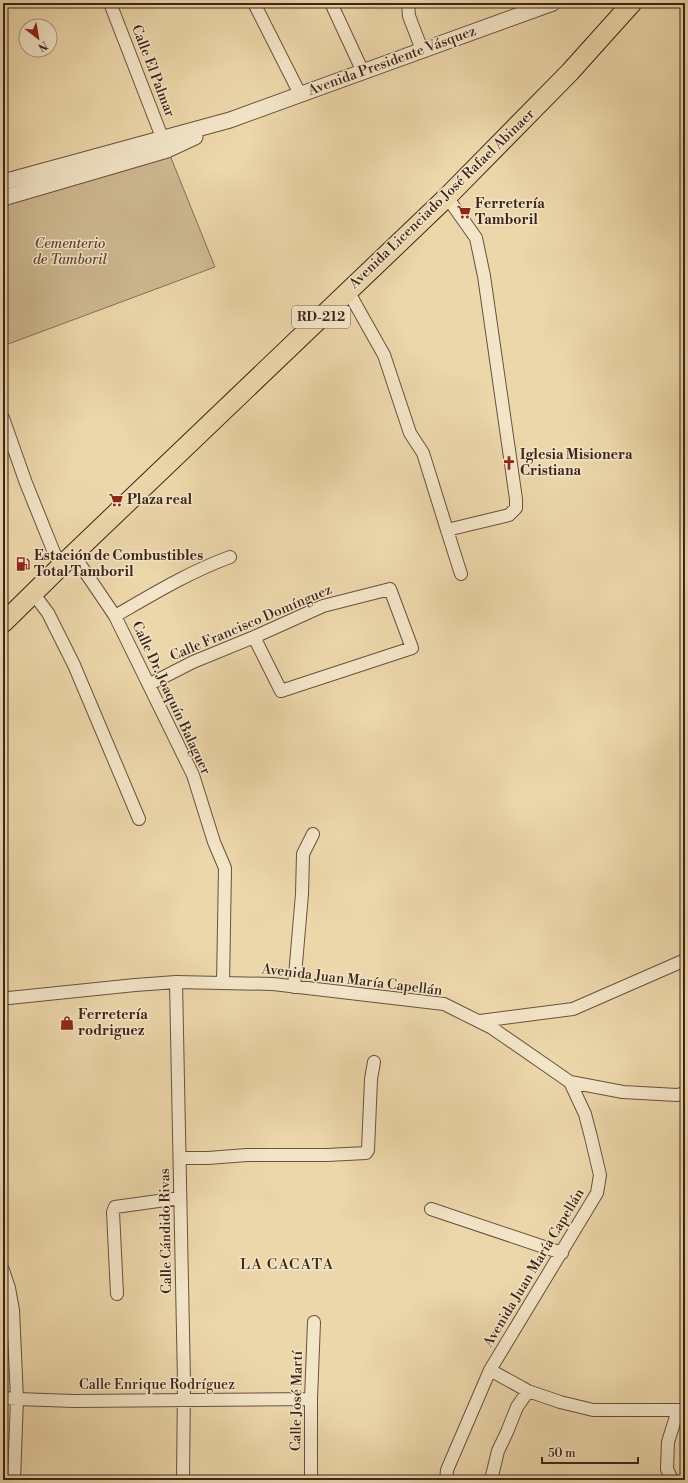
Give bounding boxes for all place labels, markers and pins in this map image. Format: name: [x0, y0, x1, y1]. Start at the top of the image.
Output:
place label: Ferretería Tamboril: [475, 195, 545, 229]
supermarket icon: Ferretería Tamboril: [456, 204, 472, 220]
place label: Iglesia Misionera Cristiana: [520, 446, 633, 480]
church icon: Iglesia Misionera Cristiana: [501, 455, 517, 471]
place label: Plaza real: [127, 491, 193, 509]
supermarket icon: Plaza real: [108, 492, 124, 508]
place label: Estación de Combustibles Total Tamboril: [34, 547, 203, 581]
fuel station icon: Estación de Combustibles Total Tamboril: [15, 556, 31, 572]
place label: Ferretería rodriguez: [78, 1006, 148, 1040]
shop icon: Ferretería rodriguez: [59, 1015, 75, 1031]

